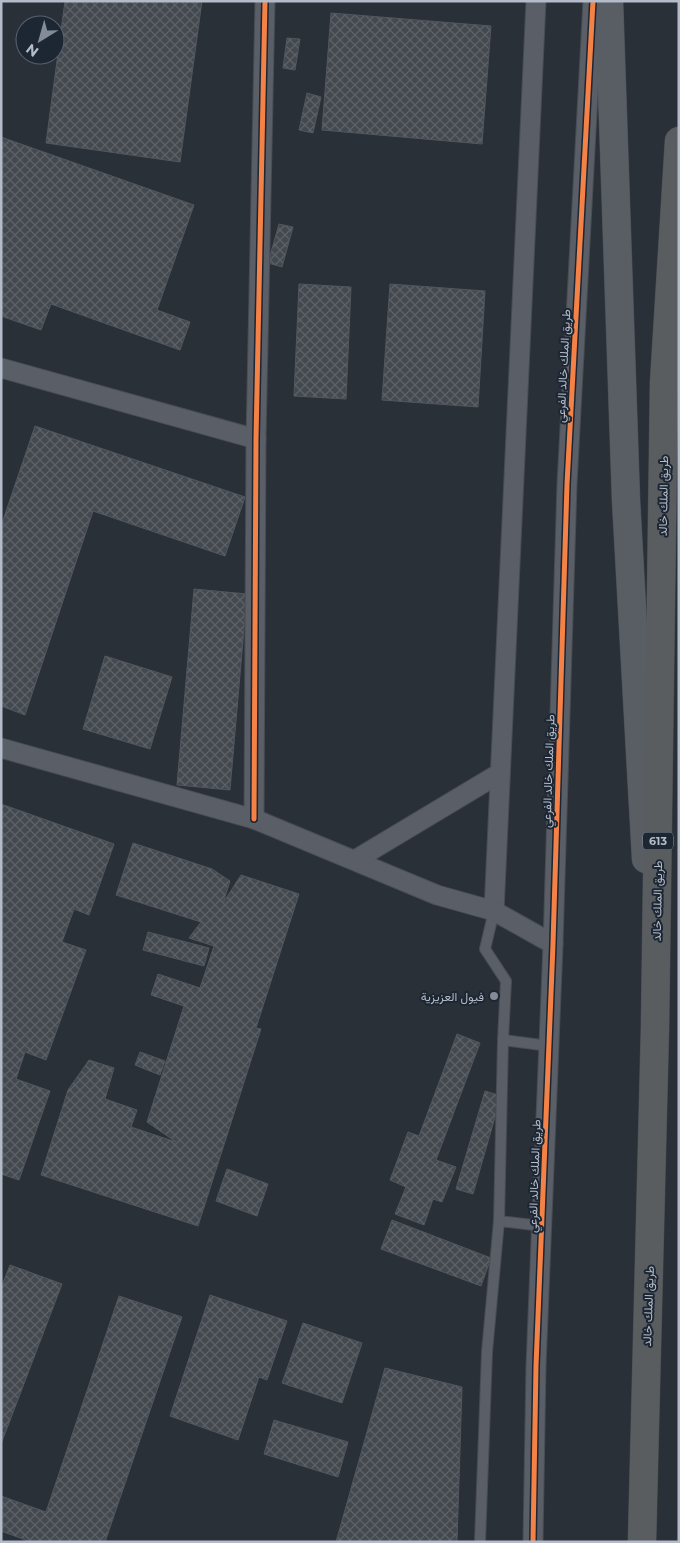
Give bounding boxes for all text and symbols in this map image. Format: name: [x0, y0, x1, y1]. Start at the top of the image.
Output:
north arrow: [15, 15, 65, 65]
text: N: [22, 40, 42, 61]
street label: طريق الملك خالد الفرعي: [553, 309, 576, 423]
street label: طريق الملك خالد: [655, 455, 672, 536]
street label: طريق الملك خالد الفرعي: [539, 714, 560, 828]
road number: 613: [643, 832, 673, 849]
street label: طريق الملك خالد: [649, 860, 666, 941]
place label: فيول العزيزية: [421, 989, 484, 1005]
marker: فيول العزيزية: [488, 990, 500, 1002]
street label: طريق الملك خالد الفرعي: [525, 1119, 546, 1233]
street label: طريق الملك خالد: [639, 1265, 658, 1347]

